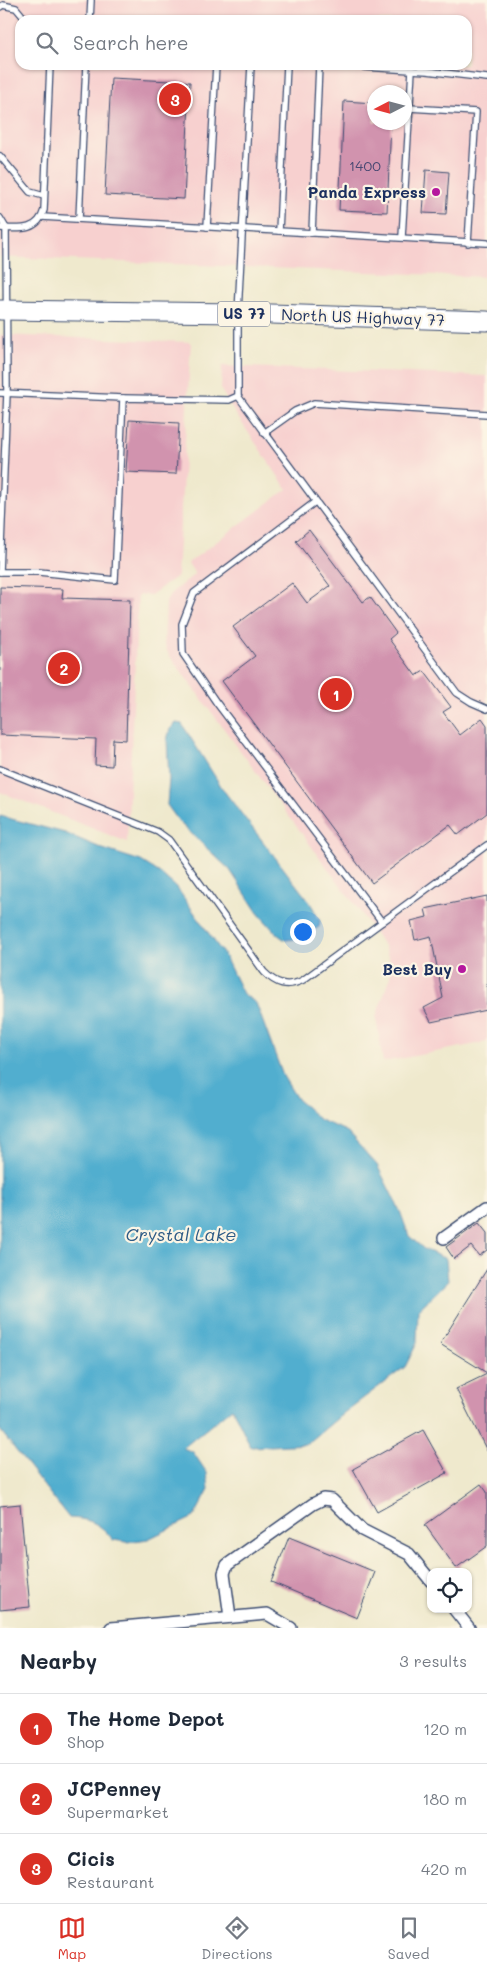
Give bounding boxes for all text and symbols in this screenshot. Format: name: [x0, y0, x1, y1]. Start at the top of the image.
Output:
search box: [15, 15, 472, 70]
icon: search: [33, 29, 61, 57]
text: Search here: [73, 30, 189, 55]
pin: 3: [159, 80, 191, 118]
north arrow: [367, 85, 412, 130]
house number: 1400: [349, 156, 381, 175]
place label: Panda Express: [308, 181, 426, 202]
marker: Panda Express: [430, 186, 442, 198]
road number: US 77: [218, 302, 270, 326]
street label: North US Highway 77: [281, 303, 445, 330]
pin: 2: [48, 649, 80, 687]
pin: 1: [320, 675, 352, 713]
your location: [290, 919, 316, 945]
place label: Best Buy: [382, 958, 452, 979]
marker: Best Buy: [456, 963, 468, 975]
water label: Crystal Lake: [126, 1222, 236, 1246]
map controls: [427, 1568, 472, 1613]
button: locate: [427, 1568, 472, 1613]
text: Nearby: [20, 1647, 97, 1674]
text: 3 results: [399, 1650, 467, 1671]
text: The Home Depot: [67, 1706, 224, 1731]
text: 1: [32, 1718, 40, 1739]
text: 120 m: [423, 1718, 467, 1739]
text: Shop: [67, 1731, 104, 1752]
text: JCPenney: [67, 1776, 161, 1801]
text: 2: [32, 1788, 40, 1809]
text: 180 m: [422, 1788, 467, 1809]
text: Supermarket: [67, 1801, 169, 1822]
text: Cicis: [67, 1846, 115, 1871]
text: 3: [31, 1858, 41, 1879]
text: 420 m: [421, 1858, 467, 1879]
text: Restaurant: [67, 1871, 155, 1892]
tab: Map: [58, 1914, 86, 1963]
tab: Directions: [201, 1914, 273, 1963]
tab: Saved: [388, 1914, 429, 1963]

